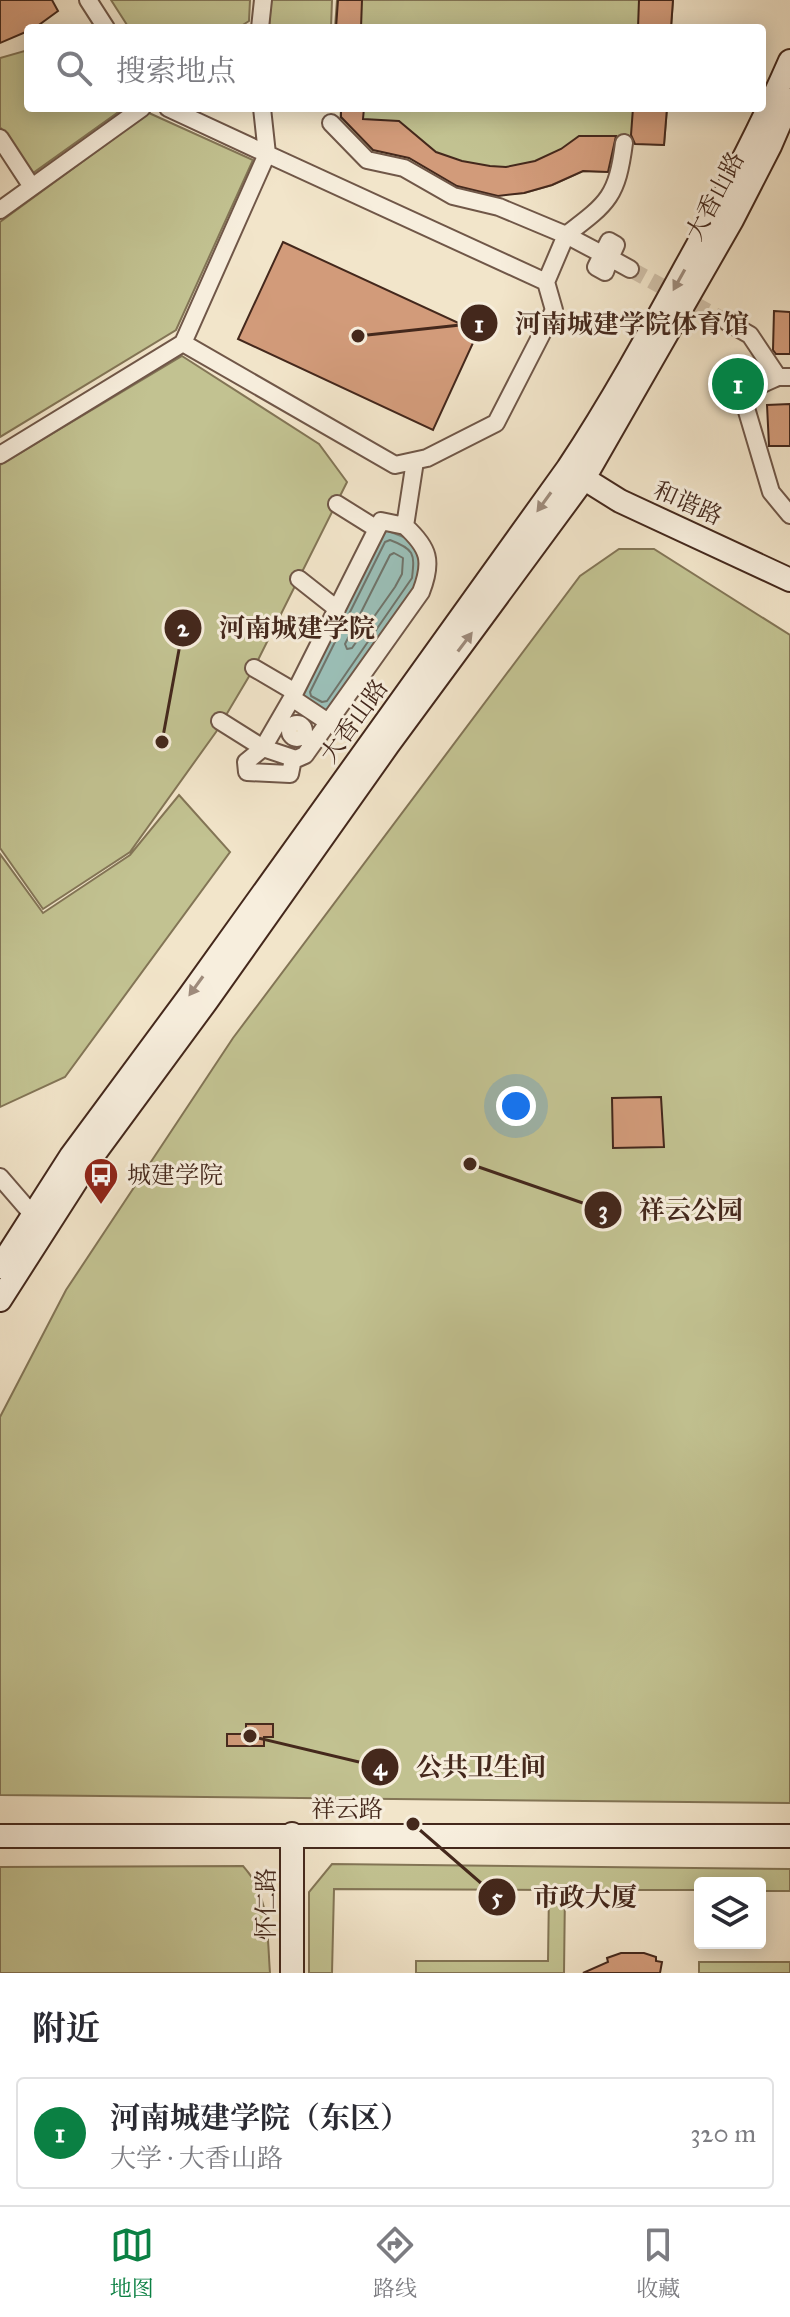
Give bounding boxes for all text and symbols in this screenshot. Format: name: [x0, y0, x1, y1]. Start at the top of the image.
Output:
search box: [24, 24, 766, 112]
icon: search: [52, 46, 96, 90]
text: 搜索地点: [116, 53, 236, 89]
street label: 大香山路: [679, 147, 751, 245]
one-way arrow: [672, 269, 686, 291]
callout: 河南城建学院体育馆: [459, 298, 765, 348]
text: 河南城建学院体育馆: [515, 308, 749, 340]
text: 1: [474, 309, 484, 339]
pin: 1: [712, 354, 764, 414]
street label: 和谐路: [649, 475, 727, 531]
one-way arrow: [537, 492, 552, 513]
callout: 河南城建学院: [163, 603, 391, 653]
text: 河南城建学院: [219, 612, 375, 644]
text: 2: [177, 613, 190, 643]
one-way arrow: [456, 631, 472, 652]
street label: 大香山路: [314, 673, 394, 769]
one-way arrow: [189, 976, 204, 997]
your location: [496, 1086, 536, 1126]
bus stop icon: 城建学院: [82, 1156, 120, 1206]
place label: 城建学院: [127, 1160, 223, 1190]
callout: 祥云公园: [583, 1185, 759, 1235]
text: 祥云公园: [639, 1194, 743, 1226]
text: 3: [598, 1195, 608, 1225]
callout: 公共卫生间: [360, 1742, 562, 1792]
text: 公共卫生间: [416, 1751, 546, 1783]
text: 4: [373, 1752, 388, 1782]
street label: 祥云路: [311, 1794, 383, 1824]
street label: 怀仁路: [251, 1868, 281, 1940]
callout: 市政大厦: [477, 1872, 653, 1922]
map controls: [694, 1877, 766, 1949]
button: layers: [694, 1877, 766, 1949]
text: 市政大厦: [533, 1881, 637, 1913]
text: 5: [491, 1882, 503, 1912]
text: 附近: [32, 2008, 100, 2049]
text: 河南城建学院（东区）: [110, 2100, 410, 2136]
text: 1: [55, 2117, 65, 2149]
text: 320 m: [690, 2117, 756, 2149]
text: 大学 · 大香山路: [110, 2142, 283, 2174]
tab: 地图: [110, 2223, 154, 2302]
tab: 路线: [373, 2223, 417, 2302]
tab: 收藏: [636, 2223, 680, 2302]

